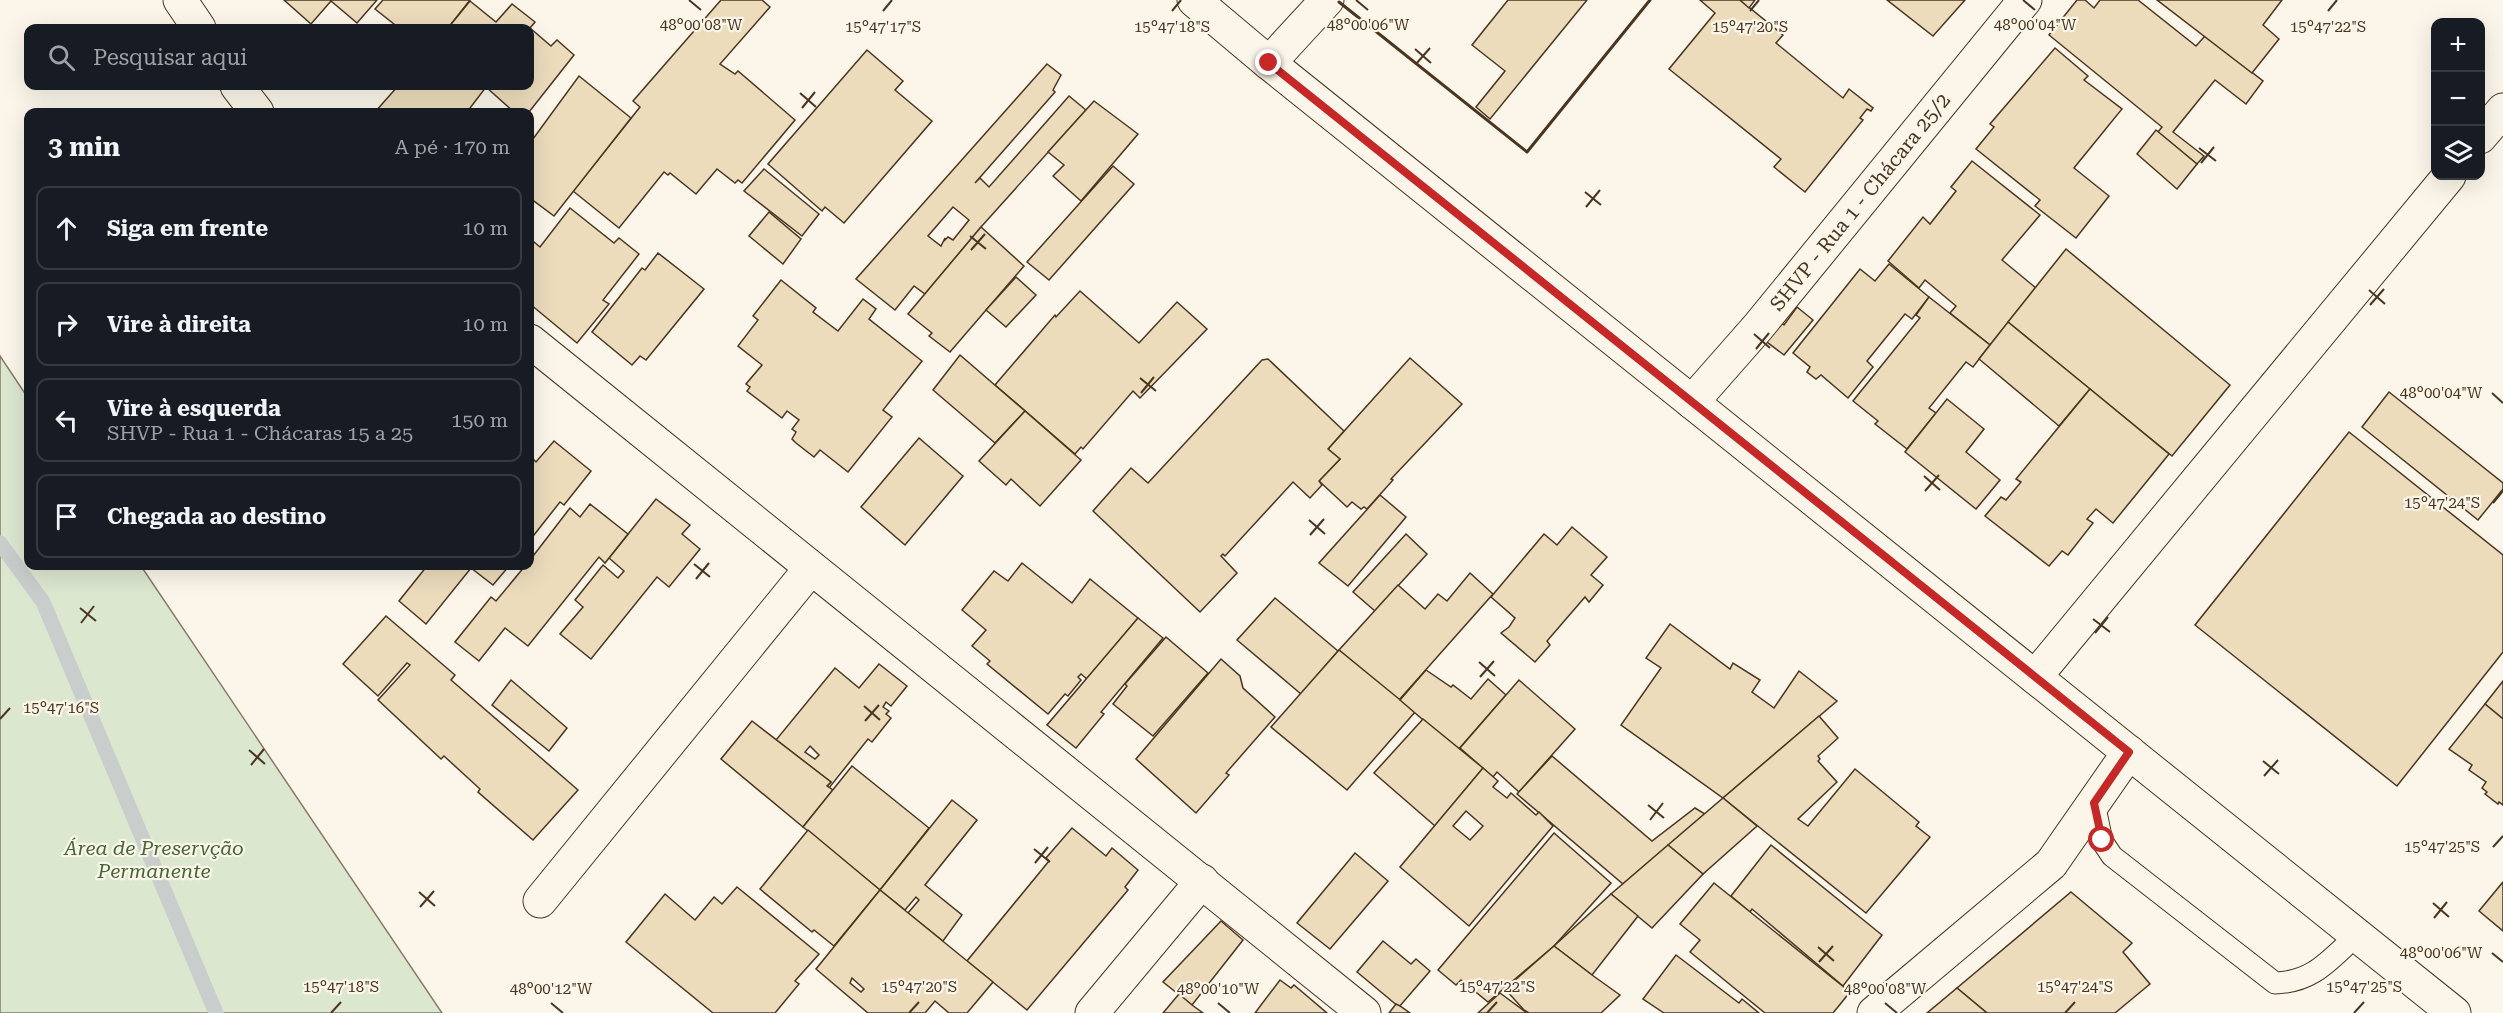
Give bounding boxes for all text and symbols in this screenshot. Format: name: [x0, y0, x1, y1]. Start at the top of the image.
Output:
text: 48°00'08"W: [660, 16, 743, 34]
text: 48°00'06"W: [1327, 16, 1410, 34]
text: 48°00'04"W: [1994, 16, 2077, 34]
text: 15°47'17"S: [845, 18, 921, 36]
text: 15°47'18"S: [1134, 18, 1210, 36]
text: 15°47'20"S: [1712, 18, 1788, 36]
text: 15°47'22"S: [2290, 18, 2366, 36]
map controls: [2431, 18, 2485, 180]
button: +: [2431, 18, 2485, 72]
search box: [24, 24, 534, 90]
icon: search: [45, 41, 78, 74]
text: Pesquisar aqui: [93, 45, 247, 70]
route end: [1255, 49, 1281, 75]
button: −: [2431, 72, 2485, 126]
street label: SHVP - Rua 1 - Chácara 25/2: [1765, 88, 1955, 316]
button: layers: [2431, 126, 2485, 180]
text: 3 min: [48, 132, 120, 162]
text: A pé · 170 m: [395, 135, 510, 159]
icon: ahead: [50, 212, 83, 245]
text: Siga em frente: [107, 216, 268, 241]
text: 10 m: [462, 216, 508, 240]
icon: right: [50, 308, 83, 341]
text: Vire à direita: [107, 312, 251, 337]
text: 10 m: [462, 312, 508, 336]
text: 48°00'04"W: [2400, 384, 2483, 402]
text: Vire à esquerda: [107, 396, 281, 421]
icon: left: [50, 404, 83, 437]
text: 150 m: [451, 408, 508, 432]
text: SHVP - Rua 1 - Chácaras 15 a 25: [107, 421, 413, 445]
text: 15°47'24"S: [2404, 494, 2480, 512]
icon: arrive: [50, 500, 83, 533]
text: Chegada ao destino: [107, 504, 326, 529]
text: 15°47'16"S: [23, 699, 99, 717]
route start: [2088, 826, 2114, 852]
park label: Área de Preservção Permanente: [63, 836, 244, 883]
text: 15°47'25"S: [2404, 838, 2480, 856]
text: 48°00'06"W: [2400, 944, 2483, 962]
text: 15°47'18"S: [303, 978, 379, 996]
text: 15°47'20"S: [881, 978, 957, 996]
text: 15°47'22"S: [1459, 978, 1535, 996]
text: 15°47'24"S: [2037, 978, 2113, 996]
text: 15°47'25"S: [2326, 978, 2402, 996]
text: 48°00'12"W: [510, 980, 593, 998]
text: 48°00'10"W: [1177, 980, 1260, 998]
text: 48°00'08"W: [1844, 980, 1927, 998]

